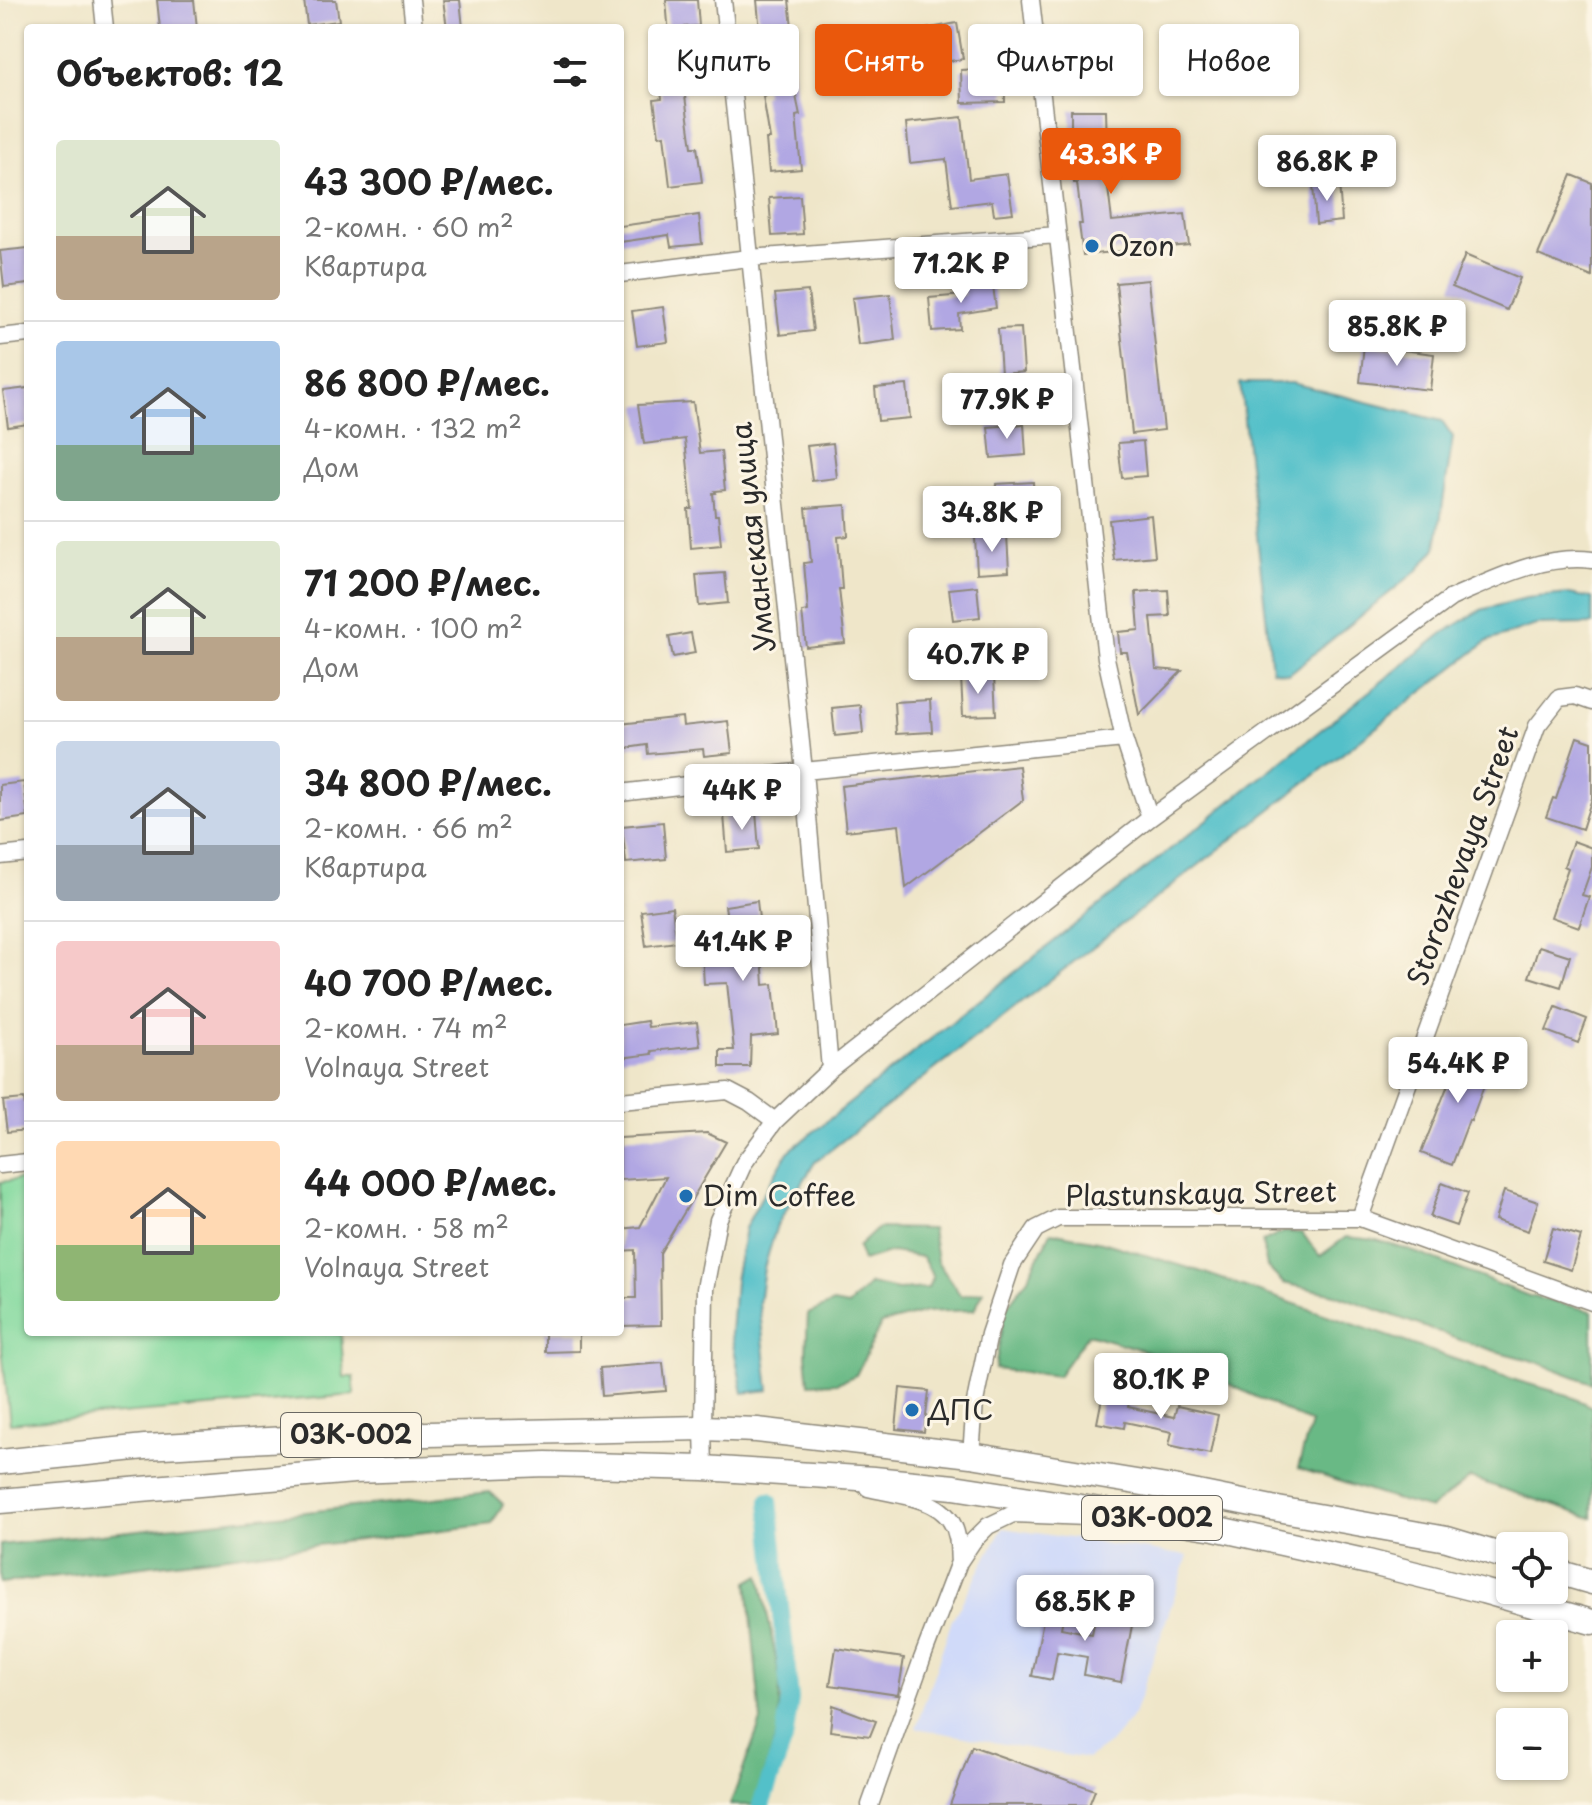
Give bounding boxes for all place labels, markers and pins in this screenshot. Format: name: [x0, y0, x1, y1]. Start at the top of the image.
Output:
pin: 43.3K ₽: [1037, 128, 1185, 196]
pin: 86.8K ₽: [1253, 135, 1401, 203]
place label: Ozon: [1108, 223, 1175, 266]
pin: 71.2K ₽: [887, 237, 1035, 305]
marker: Ozon: [1083, 237, 1101, 255]
pin: 85.8K ₽: [1323, 300, 1471, 368]
pin: 77.9K ₽: [933, 373, 1081, 441]
pin: 34.8K ₽: [918, 486, 1066, 554]
pin: 40.7K ₽: [904, 628, 1052, 696]
pin: 44K ₽: [686, 764, 798, 832]
pin: 41.4K ₽: [669, 915, 817, 983]
pin: 54.4K ₽: [1384, 1037, 1532, 1105]
place label: Dim Coffee: [702, 1173, 856, 1216]
marker: Dim Coffee: [677, 1187, 695, 1205]
pin: 80.1K ₽: [1087, 1353, 1235, 1421]
place label: ДПС: [927, 1387, 993, 1430]
marker: ДПС: [903, 1401, 921, 1419]
pin: 68.5K ₽: [1011, 1575, 1159, 1643]

